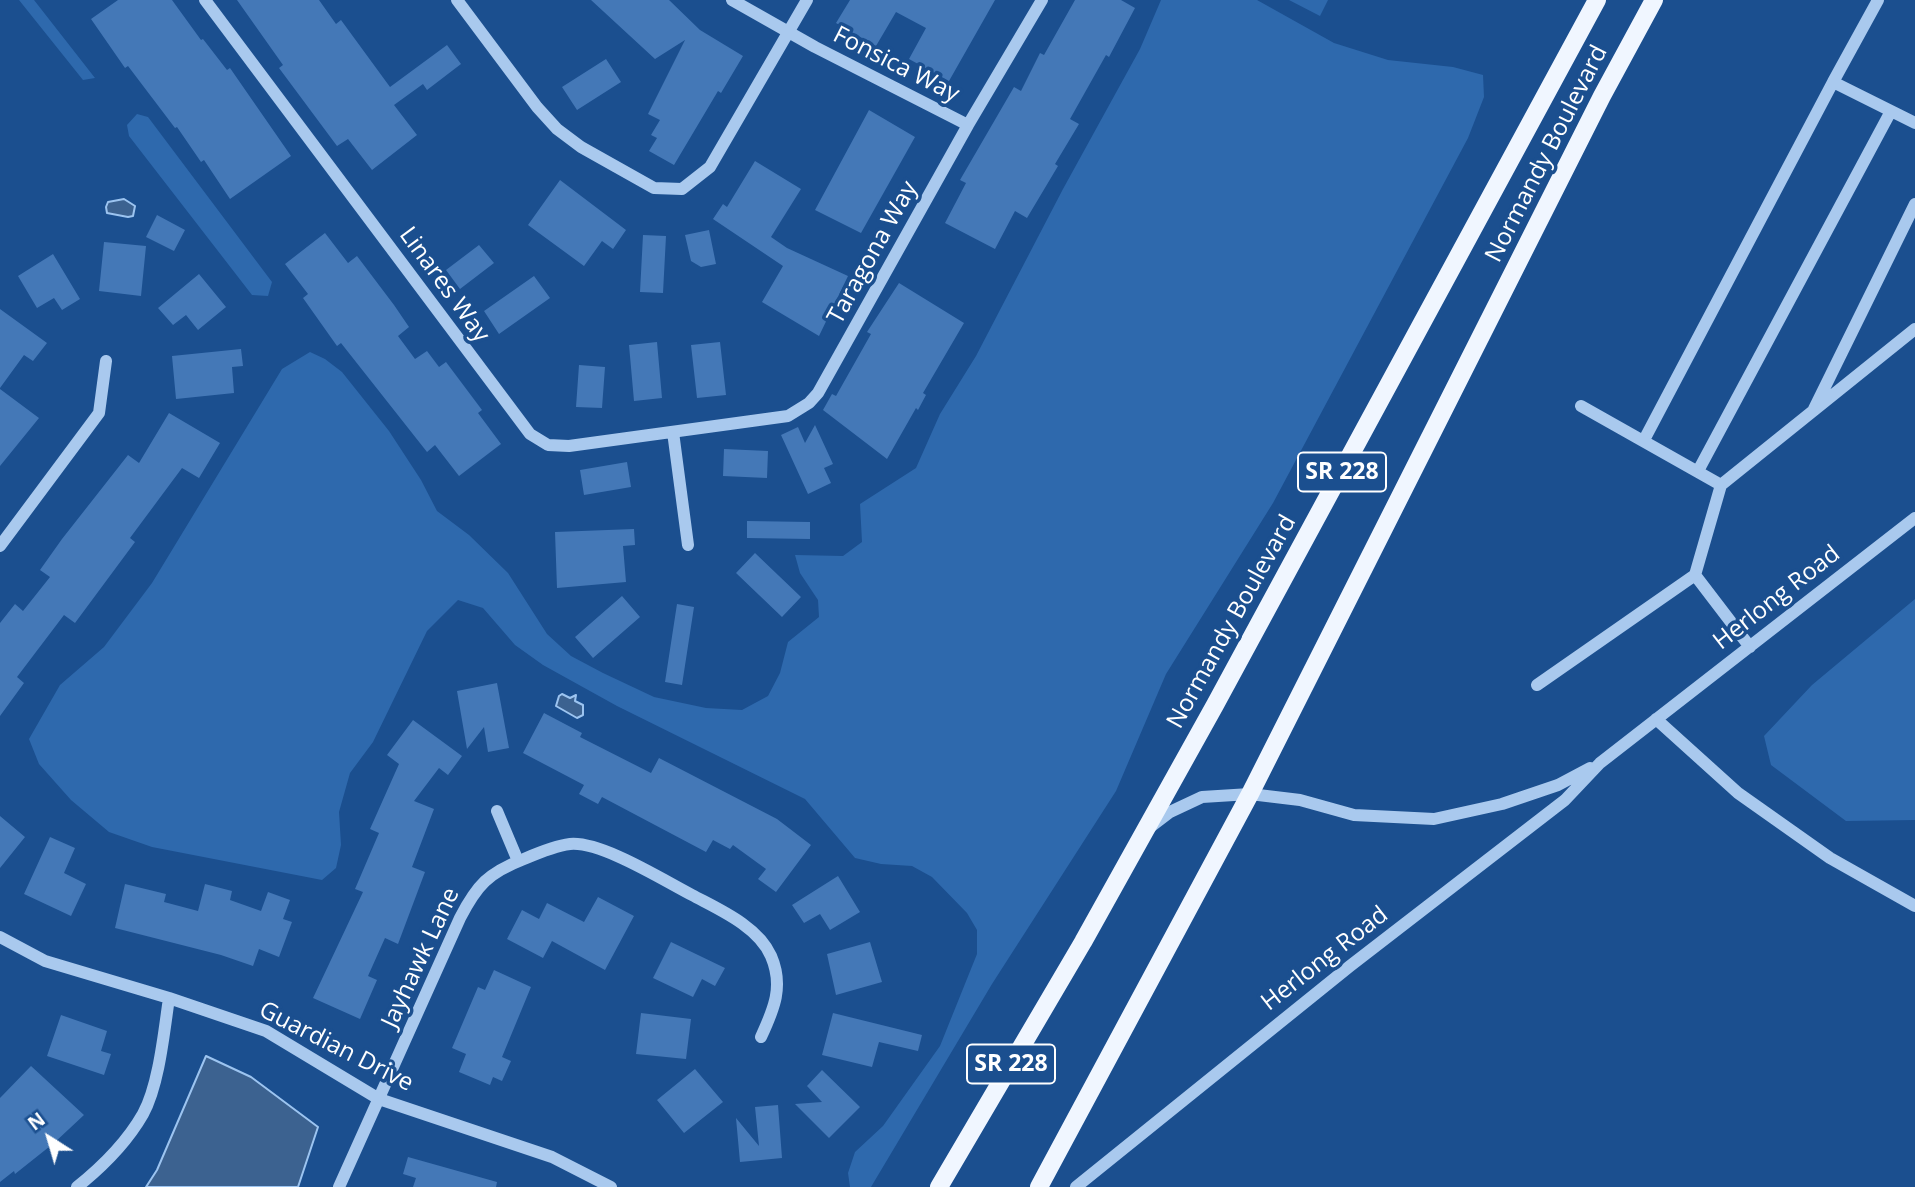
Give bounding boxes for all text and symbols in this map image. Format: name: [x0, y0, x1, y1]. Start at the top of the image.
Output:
street label: Fonsica Way: [828, 21, 964, 109]
street label: Normandy Boulevard: [1480, 41, 1614, 267]
street label: Taragona Way: [822, 176, 924, 330]
street label: Linares Way: [393, 222, 495, 348]
road number: SR 228: [1298, 452, 1386, 492]
street label: Normandy Boulevard: [1161, 510, 1303, 734]
street label: Herlong Road: [1708, 540, 1846, 656]
street label: Jayhawk Lane: [376, 883, 466, 1033]
street label: Herlong Road: [1256, 901, 1394, 1017]
street label: Guardian Drive: [254, 996, 418, 1098]
road number: SR 228: [967, 1044, 1055, 1084]
north arrow: [14, 1103, 84, 1173]
text: N: [22, 1106, 50, 1136]

